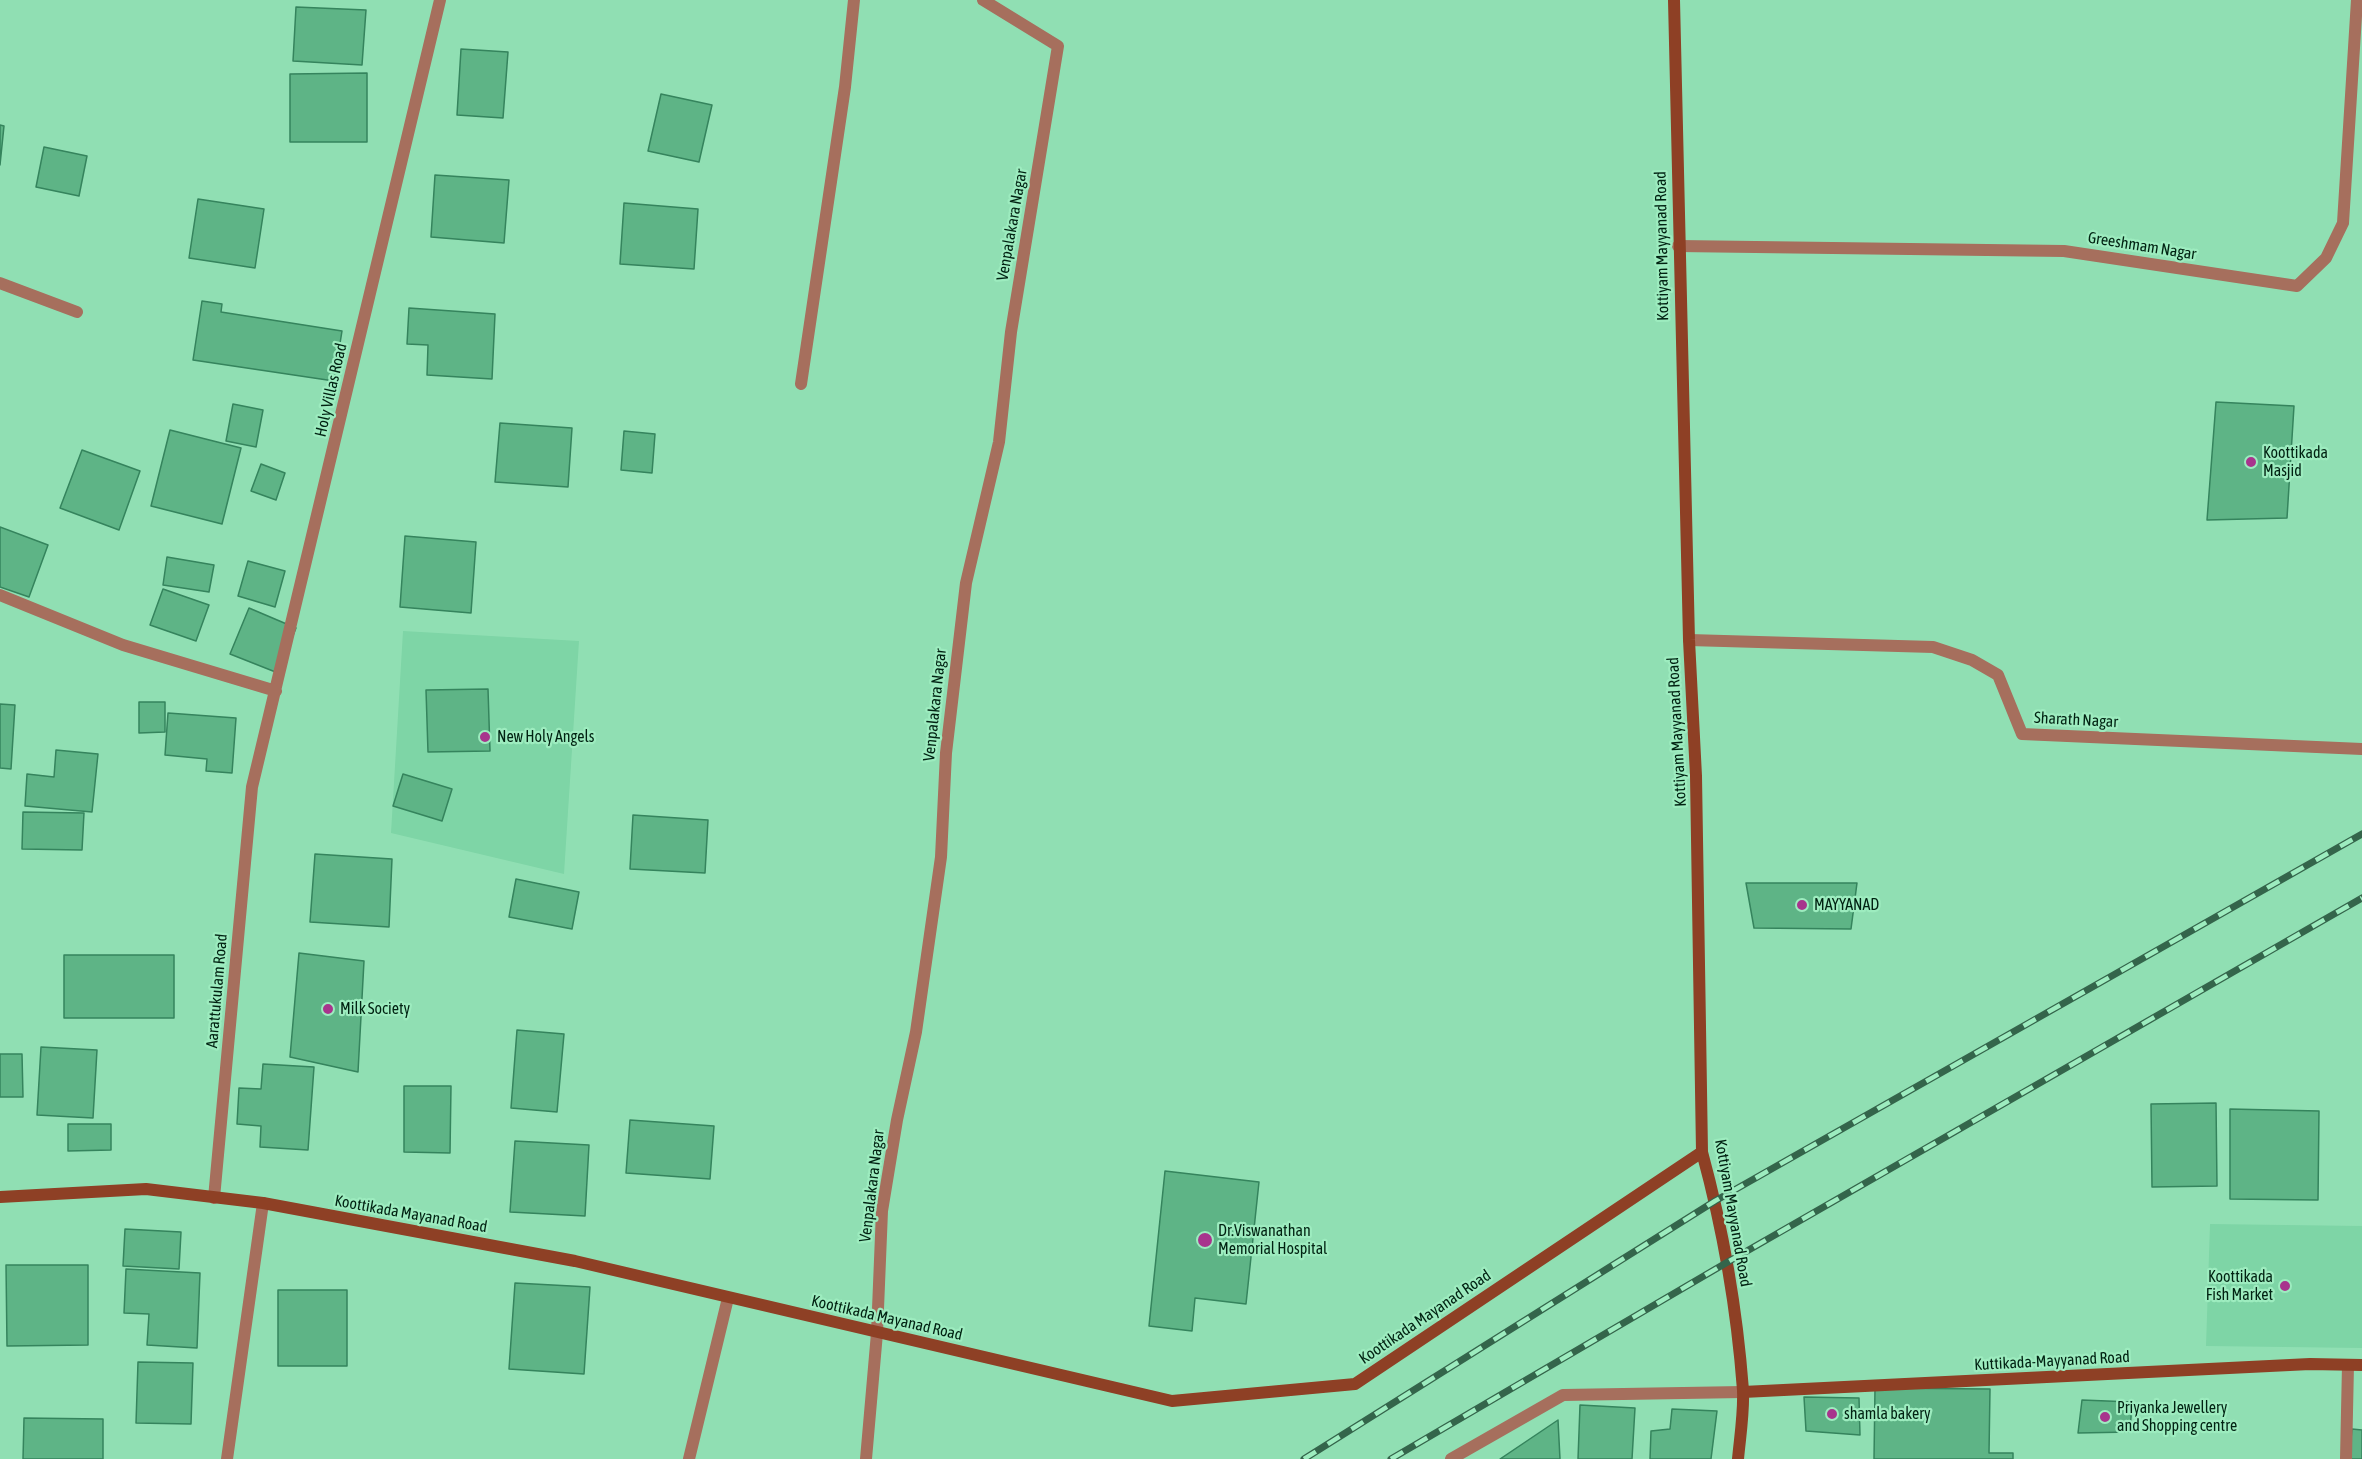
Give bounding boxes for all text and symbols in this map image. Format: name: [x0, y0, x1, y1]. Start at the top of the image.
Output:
street label: Venpalakara Nagar: [993, 168, 1031, 282]
street label: Kottiyam Mayyanad Road: [1651, 171, 1673, 321]
street label: Greeshmam Nagar: [2087, 228, 2197, 264]
street label: Holy Villas Road: [311, 341, 351, 439]
place label: Koottikada Masjid: [2263, 443, 2328, 481]
marker: Koottikada Masjid: [2244, 455, 2258, 469]
street label: Venpalakara Nagar: [920, 648, 950, 762]
street label: Kottiyam Mayyanad Road: [1663, 657, 1691, 807]
street label: Sharath Nagar: [2034, 708, 2118, 732]
place label: New Holy Angels: [497, 727, 594, 747]
marker: New Holy Angels: [478, 730, 492, 744]
place label: MAYYANAD: [1814, 895, 1879, 915]
marker: MAYYANAD: [1795, 898, 1809, 912]
street label: Aarattukulam Road: [202, 933, 232, 1049]
place label: Milk Society: [340, 999, 410, 1019]
marker: Milk Society: [321, 1002, 335, 1016]
street label: Venpalakara Nagar: [856, 1129, 888, 1243]
street label: Kottiyam Mayyanad Road: [1711, 1138, 1755, 1288]
street label: Koottikada Mayanad Road: [333, 1191, 489, 1237]
place label: Dr.Viswanathan Memorial Hospital: [1218, 1221, 1327, 1259]
marker: Dr.Viswanathan Memorial Hospital: [1196, 1231, 1214, 1249]
street label: Koottikada Mayanad Road: [1356, 1266, 1494, 1368]
place label: Koottikada Fish Market: [2206, 1267, 2273, 1305]
marker: Koottikada Fish Market: [2278, 1279, 2292, 1293]
street label: Koottikada Mayanad Road: [809, 1291, 965, 1345]
street label: Kuttikada-Mayyanad Road: [1974, 1347, 2130, 1375]
place label: Priyanka Jewellery and Shopping centre: [2117, 1398, 2237, 1436]
place label: shamla bakery: [1844, 1404, 1931, 1424]
marker: shamla bakery: [1825, 1407, 1839, 1421]
marker: Priyanka Jewellery and Shopping centre: [2098, 1410, 2112, 1424]

